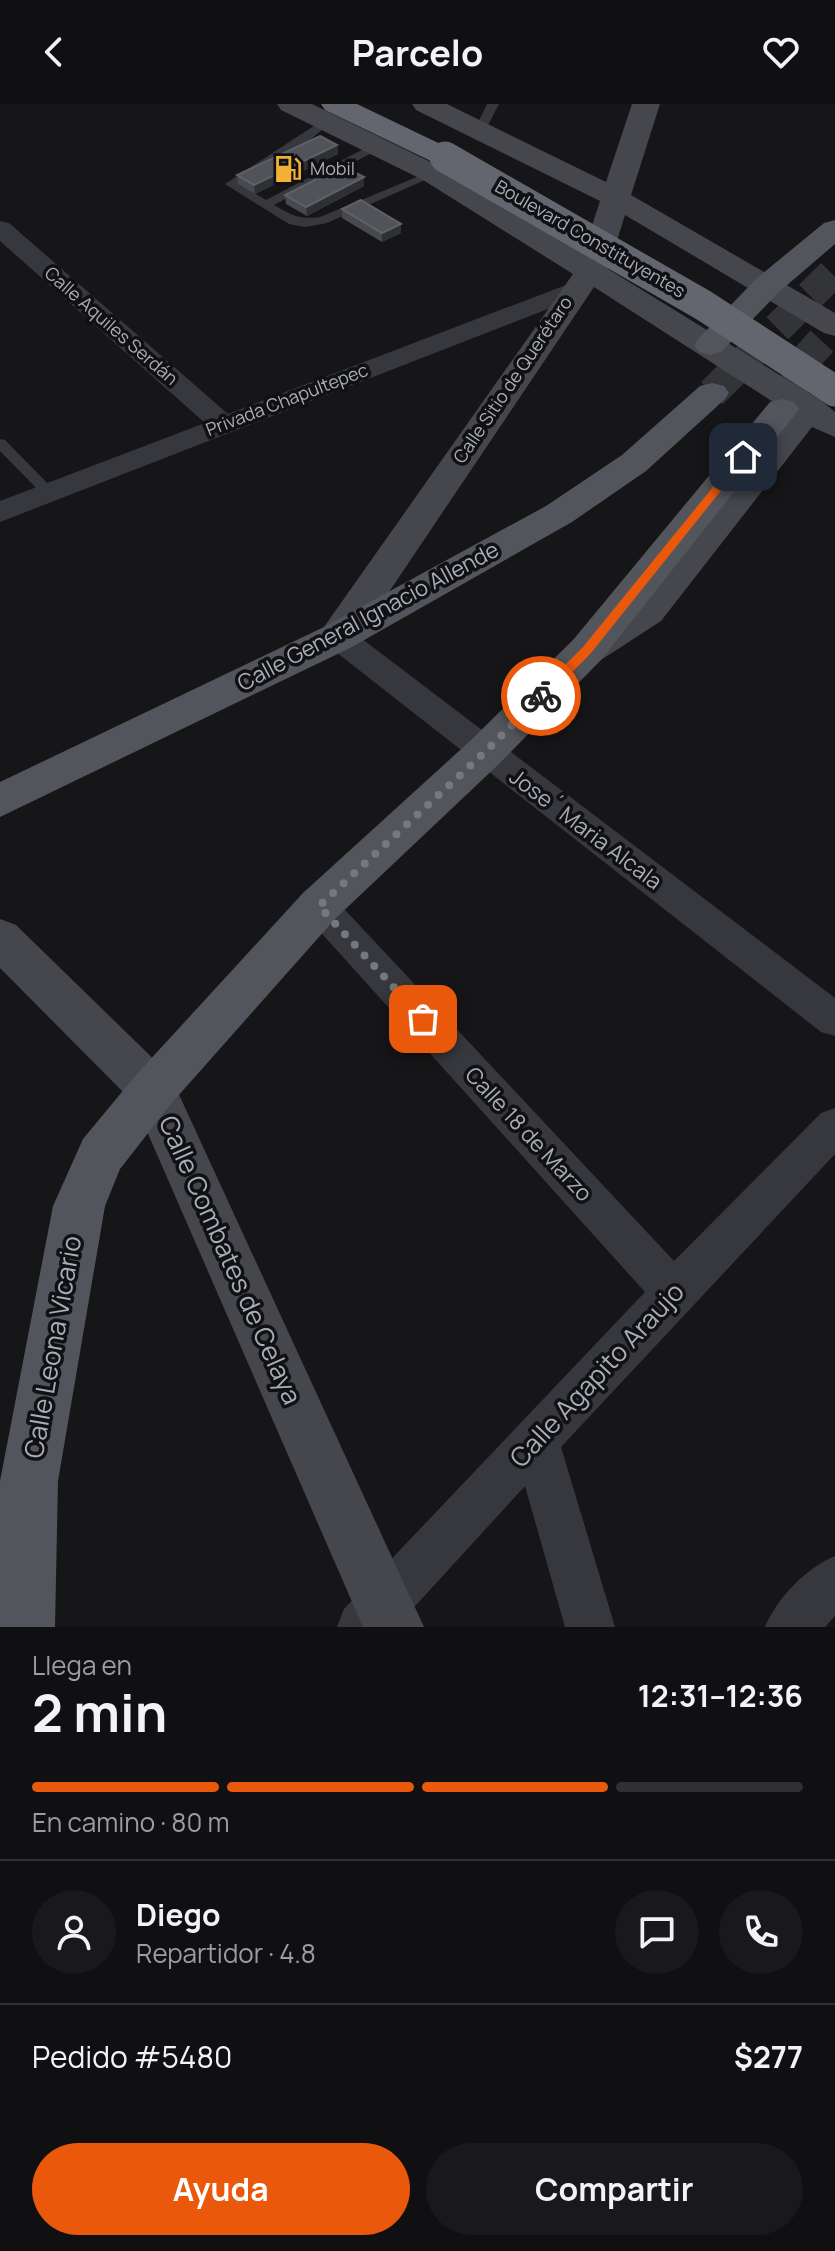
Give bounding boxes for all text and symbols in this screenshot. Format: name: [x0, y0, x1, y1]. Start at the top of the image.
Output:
text: Parcelo: [352, 28, 483, 77]
icon: back: [32, 30, 76, 74]
icon: heart: [759, 30, 803, 74]
fuel station icon: Mobil: [273, 154, 303, 184]
place label: Mobil: [310, 156, 355, 180]
street label: Boulevard Constituyentes: [491, 174, 690, 302]
street label: Calle Aquiles Serdán: [40, 261, 183, 390]
street label: Calle Sitio de Querétaro: [447, 291, 577, 468]
street label: Privada Chapultepec: [202, 357, 371, 441]
pin: [709, 423, 777, 491]
icon: home: [721, 435, 765, 479]
street label: Calle General Ignacio Allende: [232, 534, 504, 698]
courier: [501, 656, 581, 736]
icon: bike: [519, 674, 563, 718]
street label: Jose´ Maria Alcala: [504, 762, 668, 896]
pin: [389, 985, 457, 1053]
icon: bag: [401, 997, 445, 1041]
street label: Calle 18 de Marzo: [459, 1060, 599, 1208]
street label: Calle Combates de Celaya: [151, 1110, 311, 1410]
street label: Calle Leona Vicario: [15, 1233, 89, 1461]
street label: Calle Agapito Araujo: [501, 1274, 692, 1475]
text: Llega en: [32, 1647, 132, 1683]
text: 12:31–12:36: [638, 1675, 803, 1716]
text: 2 min: [32, 1677, 167, 1748]
text: En camino · 80 m: [32, 1804, 230, 1840]
button: person: [32, 1890, 116, 1974]
button: chat: [615, 1890, 699, 1974]
button: phone: [719, 1890, 803, 1974]
text: Diego: [136, 1894, 221, 1935]
text: Repartidor · 4.8: [136, 1935, 316, 1971]
text: Pedido #5480: [32, 2036, 232, 2077]
text: $277: [734, 2036, 803, 2077]
button: Ayuda: [32, 2143, 410, 2235]
button: Compartir: [426, 2143, 803, 2235]

